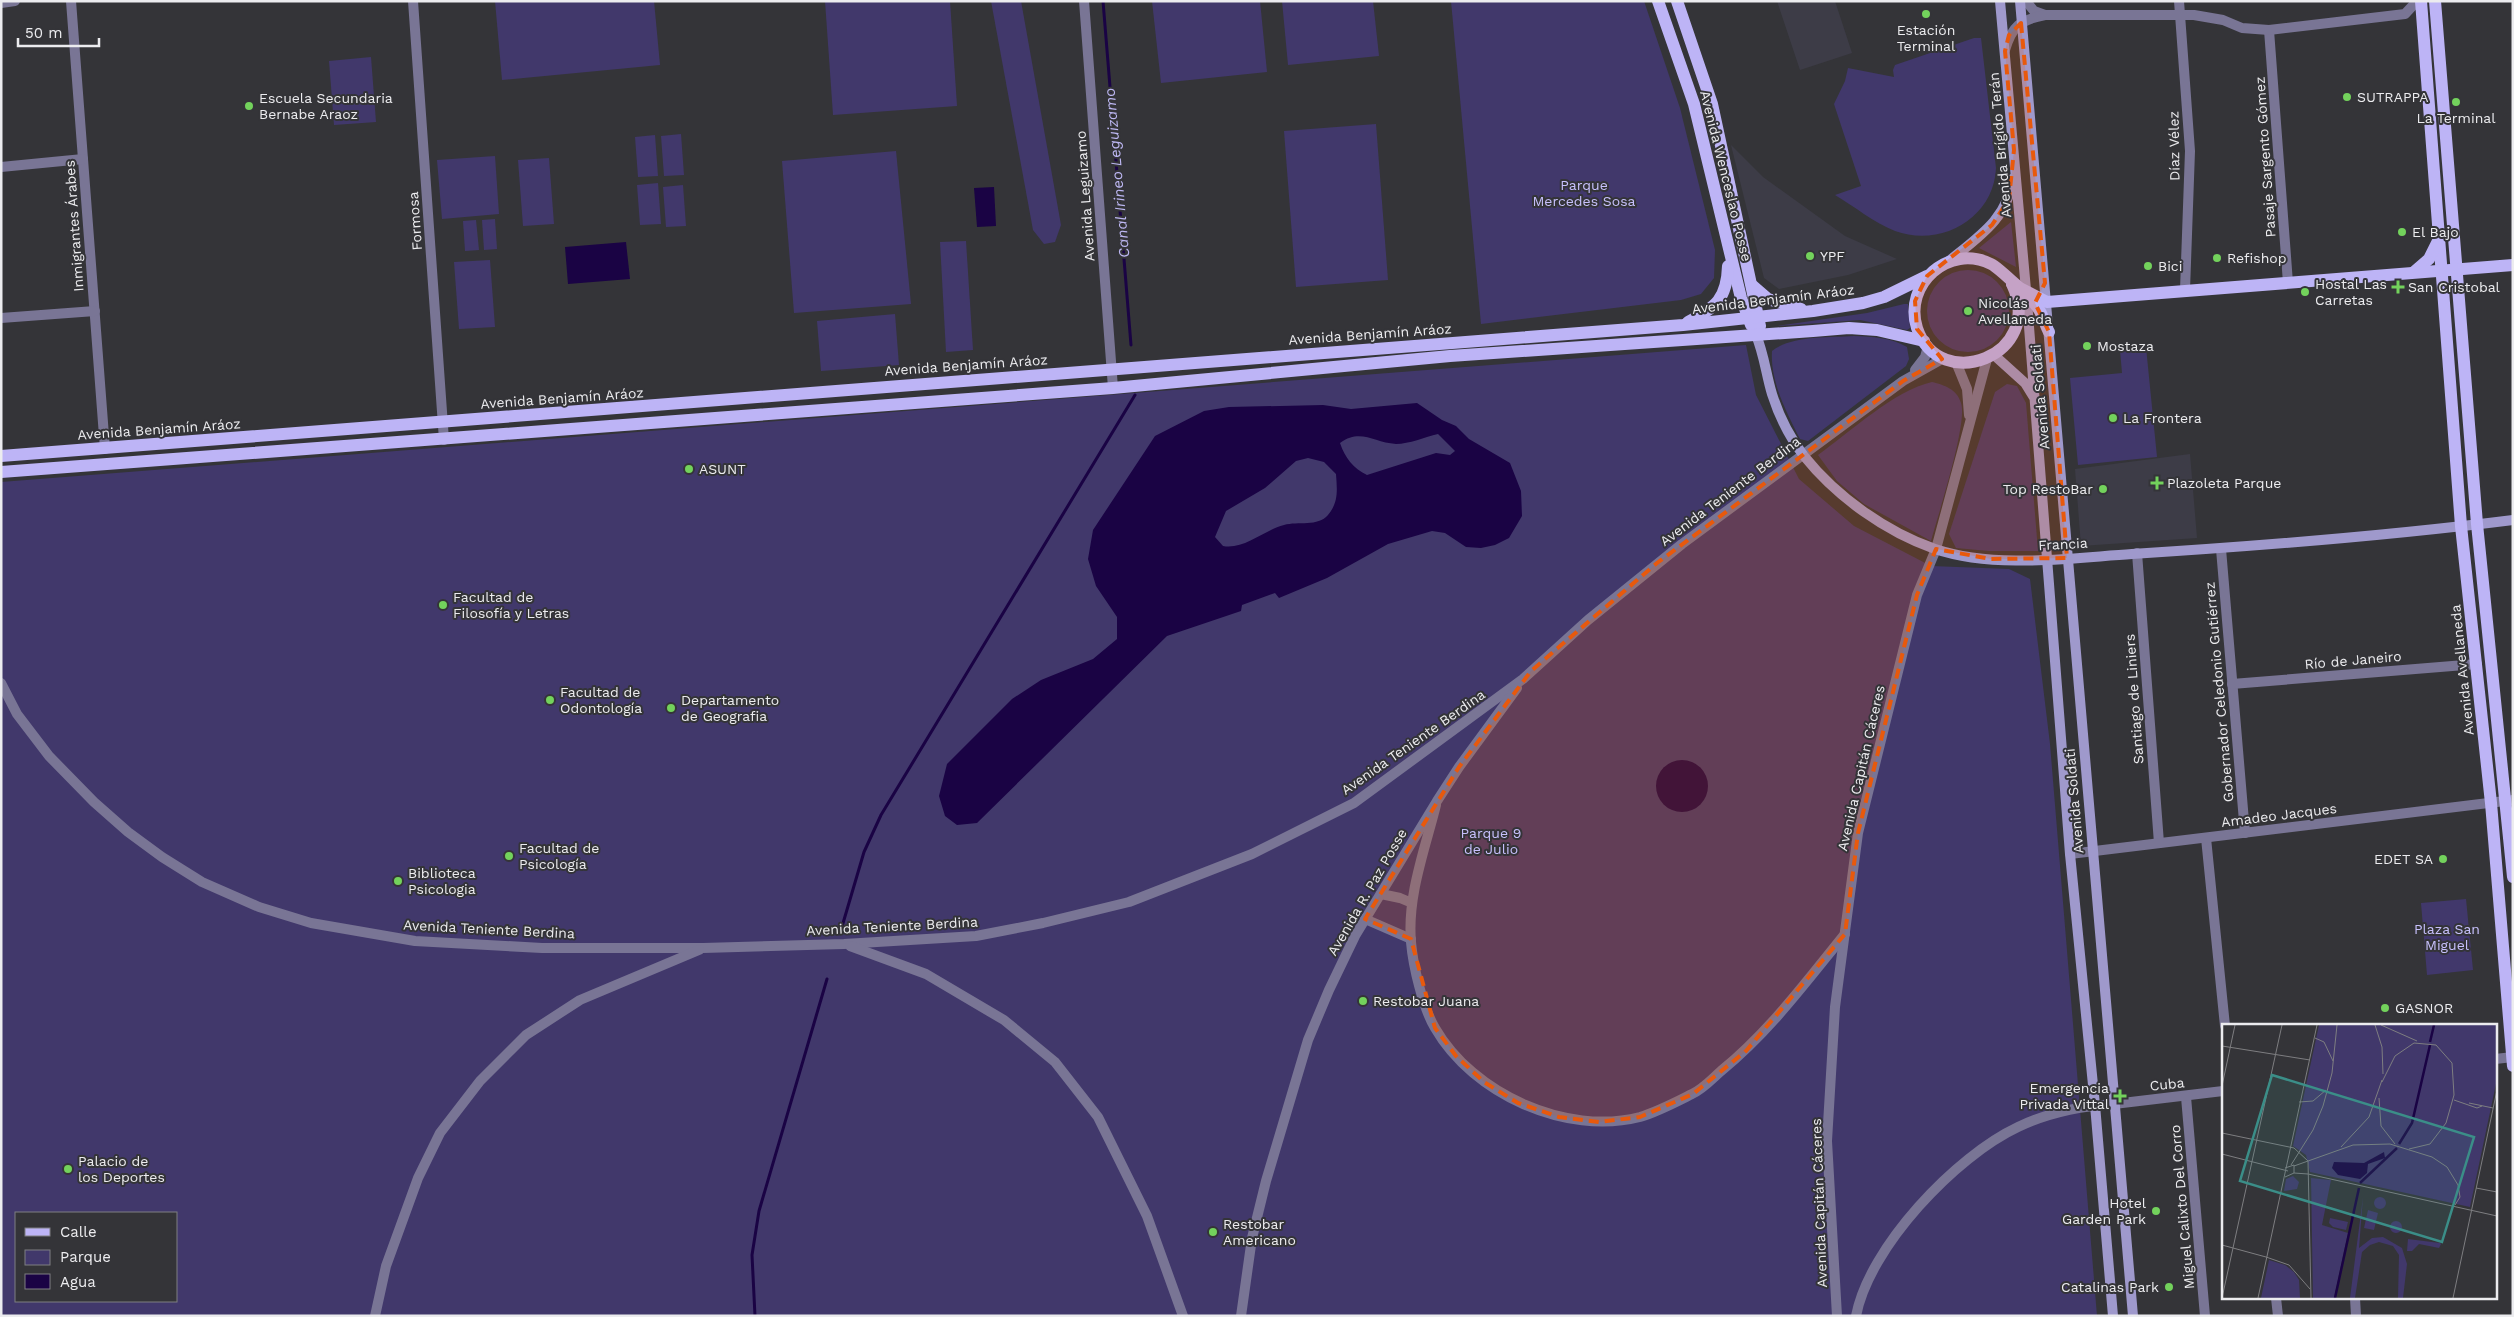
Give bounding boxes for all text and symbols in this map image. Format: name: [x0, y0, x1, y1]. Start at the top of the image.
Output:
marker: Estación Terminal: [1920, 8, 1932, 20]
scale bar: [18, 15, 99, 47]
place label: Estación Terminal: [1897, 22, 1956, 54]
text: 50 m: [25, 24, 62, 42]
street label: Avenida Brígido Terán: [1986, 72, 2014, 218]
street label: Pasaje Sargento Gómez: [2251, 76, 2279, 238]
water label: Canal Irineo Leguizamo: [1101, 87, 1133, 259]
street label: Avenida Wenceslao Posse: [1697, 89, 1755, 263]
place label: SUTRAPPA: [2357, 89, 2429, 105]
place label: Escuela Secundaria Bernabe Araoz: [259, 90, 393, 122]
marker: SUTRAPPA: [2341, 91, 2353, 103]
marker: La Terminal: [2450, 96, 2462, 108]
marker: Escuela Secundaria Bernabe Araoz: [243, 100, 255, 112]
place label: La Terminal: [2416, 110, 2496, 126]
street label: Díaz Vélez: [2165, 111, 2183, 181]
street label: Avenida Leguizamo: [1072, 130, 1098, 262]
street label: Inmigrantes Árabes: [61, 160, 87, 292]
park label: Parque Mercedes Sosa: [1532, 177, 1636, 209]
street label: Formosa: [405, 191, 425, 251]
place label: El Bajo: [2412, 224, 2459, 240]
marker: El Bajo: [2396, 226, 2408, 238]
place label: YPF: [1820, 248, 1845, 264]
marker: YPF: [1804, 250, 1816, 262]
place label: Refishop: [2227, 250, 2287, 266]
marker: Refishop: [2211, 252, 2223, 264]
place label: Bici: [2158, 258, 2182, 274]
marker: Bici: [2142, 260, 2154, 272]
place label: Hostal Las Carretas: [2315, 276, 2387, 308]
place label: San Cristobal: [2408, 279, 2501, 295]
street label: Avenida Benjamín Aráoz: [1691, 281, 1855, 317]
marker: San Cristobal: [2392, 281, 2404, 293]
marker: Hostal Las Carretas: [2299, 286, 2311, 298]
place label: Nicolás Avellaneda: [1978, 295, 2052, 327]
marker: Nicolás Avellaneda: [1962, 305, 1974, 317]
street label: Avenida Benjamín Aráoz: [1288, 320, 1452, 348]
place label: Mostaza: [2097, 338, 2154, 354]
marker: Mostaza: [2081, 340, 2093, 352]
street label: Avenida Soldati: [2027, 344, 2053, 450]
street label: Avenida Benjamín Aráoz: [884, 351, 1048, 379]
street label: Avenida Benjamín Aráoz: [480, 384, 644, 412]
place label: La Frontera: [2123, 410, 2202, 426]
marker: La Frontera: [2107, 412, 2119, 424]
street label: Avenida Benjamín Aráoz: [77, 415, 241, 443]
street label: Avenida Teniente Berdina: [1657, 433, 1803, 549]
place label: ASUNT: [699, 461, 746, 477]
marker: ASUNT: [683, 463, 695, 475]
place label: Plazoleta Parque: [2167, 475, 2281, 491]
marker: Plazoleta Parque: [2151, 477, 2163, 489]
place label: Top RestoBar: [2003, 481, 2093, 497]
marker: Top RestoBar: [2097, 483, 2109, 495]
street label: Francia: [2038, 535, 2088, 553]
street label: Gobernador Celedonio Gutiérrez: [2201, 581, 2237, 803]
place label: Facultad de Filosofía y Letras: [453, 589, 569, 621]
marker: Facultad de Filosofía y Letras: [437, 599, 449, 611]
street label: Avenida Avellaneda: [2447, 604, 2477, 736]
street label: Santiago de Liniers: [2121, 633, 2147, 765]
street label: Río de Janeiro: [2304, 648, 2402, 672]
place label: Facultad de Odontología: [560, 684, 642, 716]
street label: Avenida Capitán Cáceres: [1834, 684, 1888, 852]
street label: Avenida Teniente Berdina: [1338, 686, 1488, 798]
place label: Departamento de Geografia: [681, 692, 779, 724]
marker: Facultad de Odontología: [544, 694, 556, 706]
marker: Departamento de Geografia: [665, 702, 677, 714]
street label: Avenida Soldati: [2061, 748, 2087, 854]
street label: Amadeo Jacques: [2220, 800, 2338, 830]
park label: Parque 9 de Julio: [1461, 825, 1521, 857]
street label: Avenida R. Paz Posse: [1324, 826, 1410, 958]
place label: Facultad de Psicología: [519, 840, 599, 872]
marker: Facultad de Psicología: [503, 850, 515, 862]
place label: EDET SA: [2374, 851, 2433, 867]
marker: EDET SA: [2437, 853, 2449, 865]
place label: Biblioteca Psicologia: [408, 865, 476, 897]
marker: Biblioteca Psicologia: [392, 875, 404, 887]
street label: Avenida Teniente Berdina: [806, 914, 978, 938]
street label: Avenida Teniente Berdina: [403, 917, 575, 941]
park label: Plaza San Miguel: [2414, 921, 2480, 953]
place label: Restobar Juana: [1373, 993, 1479, 1009]
marker: Restobar Juana: [1357, 995, 1369, 1007]
place label: GASNOR: [2395, 1000, 2453, 1016]
marker: GASNOR: [2379, 1002, 2391, 1014]
inset map: [2222, 1024, 2496, 1300]
street label: Cuba: [2149, 1074, 2185, 1094]
place label: Emergencia Privada Vittal: [2019, 1080, 2110, 1112]
marker: Emergencia Privada Vittal: [2113, 1089, 2127, 1103]
street label: Avenida Capitán Cáceres: [1808, 1118, 1830, 1288]
street label: Miguel Calixto Del Corro: [2167, 1124, 2197, 1290]
place label: Palacio de los Deportes: [78, 1153, 165, 1185]
marker: Palacio de los Deportes: [62, 1163, 74, 1175]
place label: Hotel Garden Park: [2062, 1195, 2147, 1227]
marker: Hotel Garden Park: [2150, 1205, 2162, 1217]
legend: [15, 1212, 178, 1302]
place label: Restobar Americano: [1223, 1216, 1296, 1248]
text: Calle: [60, 1223, 97, 1241]
marker: Restobar Americano: [1207, 1226, 1219, 1238]
text: Parque: [60, 1248, 111, 1266]
text: Agua: [60, 1273, 96, 1291]
place label: Catalinas Park: [2061, 1279, 2159, 1295]
marker: Catalinas Park: [2163, 1281, 2175, 1293]

